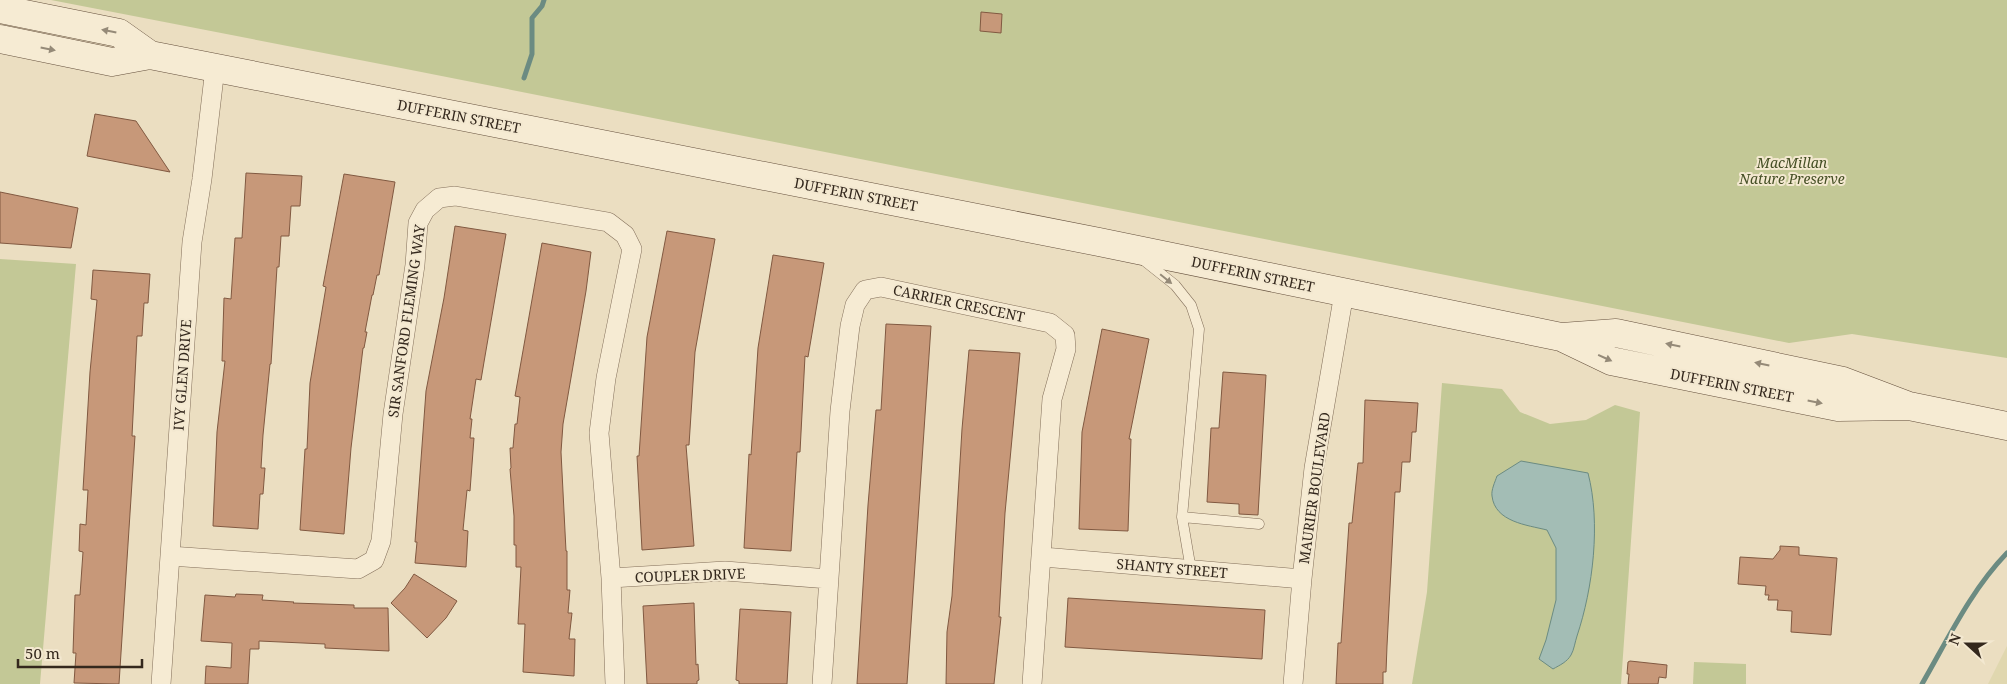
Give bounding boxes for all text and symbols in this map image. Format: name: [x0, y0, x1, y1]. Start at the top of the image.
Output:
one-way arrow: [100, 26, 116, 34]
one-way arrow: [40, 45, 55, 53]
street label: DUFFERIN STREET: [396, 95, 523, 137]
park label: MacMillan Nature Preserve: [1738, 153, 1845, 188]
street label: DUFFERIN STREET: [793, 173, 920, 215]
street label: SIR SANFORD FLEMING WAY: [383, 223, 429, 419]
street label: DUFFERIN STREET: [1190, 252, 1317, 296]
one-way arrow: [1159, 273, 1172, 284]
street label: CARRIER CRESCENT: [891, 280, 1027, 326]
street label: IVY GLEN DRIVE: [169, 318, 195, 431]
one-way arrow: [1666, 341, 1681, 349]
one-way arrow: [1598, 355, 1612, 363]
one-way arrow: [1753, 359, 1769, 367]
street label: DUFFERIN STREET: [1669, 364, 1796, 406]
one-way arrow: [1807, 398, 1823, 406]
street label: MAURIER BOULEVARD: [1294, 411, 1334, 565]
street label: SHANTY STREET: [1116, 554, 1229, 582]
street label: COUPLER DRIVE: [634, 564, 746, 586]
north arrow: [1942, 619, 1992, 669]
text: N: [1944, 631, 1965, 648]
scale bar: [18, 636, 141, 668]
text: 50 m: [25, 643, 60, 663]

